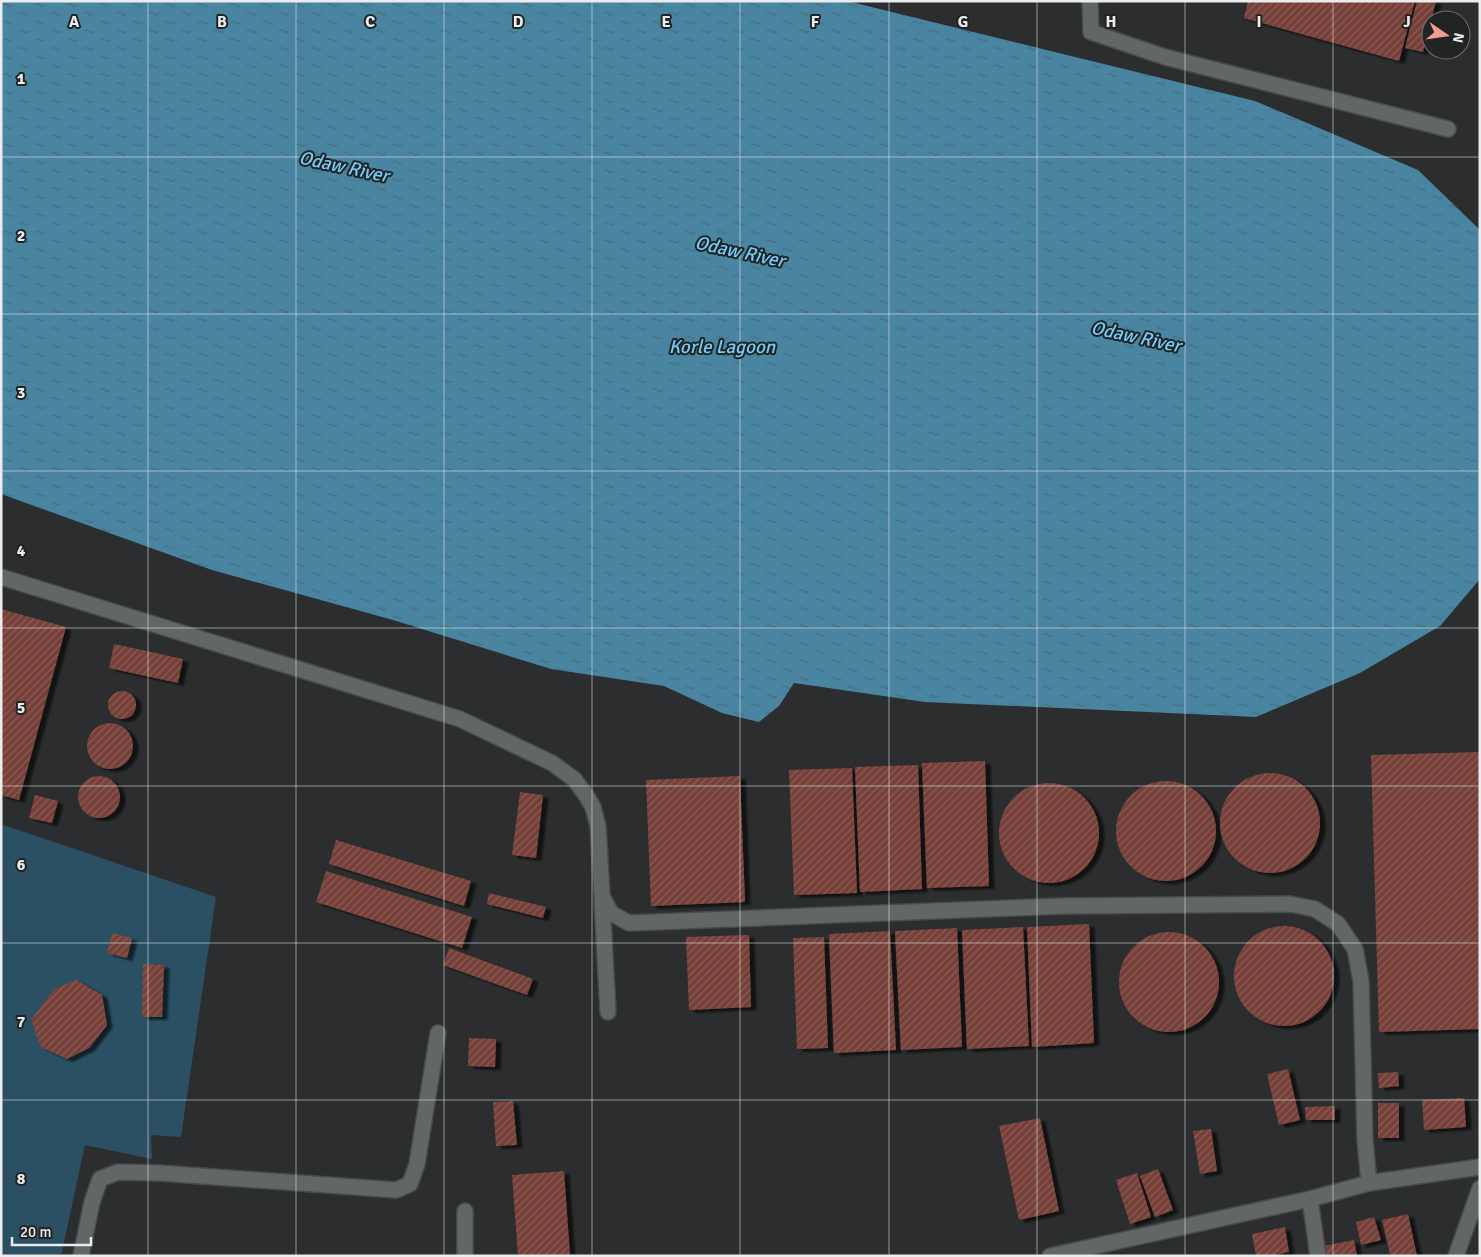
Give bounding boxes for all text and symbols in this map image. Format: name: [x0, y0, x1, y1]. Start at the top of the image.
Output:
north arrow: [1421, 10, 1471, 60]
text: A: [69, 12, 80, 32]
text: B: [217, 12, 227, 32]
text: C: [365, 12, 375, 32]
text: D: [513, 12, 524, 32]
text: E: [661, 12, 671, 32]
text: F: [811, 12, 820, 32]
text: G: [958, 12, 968, 32]
text: H: [1106, 12, 1116, 32]
text: I: [1256, 12, 1262, 32]
text: J: [1403, 12, 1411, 32]
text: N: [1449, 31, 1468, 44]
text: 1: [17, 69, 26, 89]
water label: Odaw River: [297, 146, 394, 189]
text: 2: [17, 226, 25, 246]
water label: Odaw River: [693, 231, 790, 274]
water label: Odaw River: [1089, 316, 1186, 359]
water label: Korle Lagoon: [669, 335, 776, 359]
text: 3: [17, 383, 25, 403]
text: 4: [17, 541, 26, 561]
text: 5: [17, 698, 25, 718]
text: 6: [17, 855, 26, 875]
text: 7: [17, 1012, 26, 1032]
text: 8: [17, 1169, 26, 1189]
scale bar: [12, 1214, 91, 1246]
text: 20 m: [20, 1223, 51, 1241]

